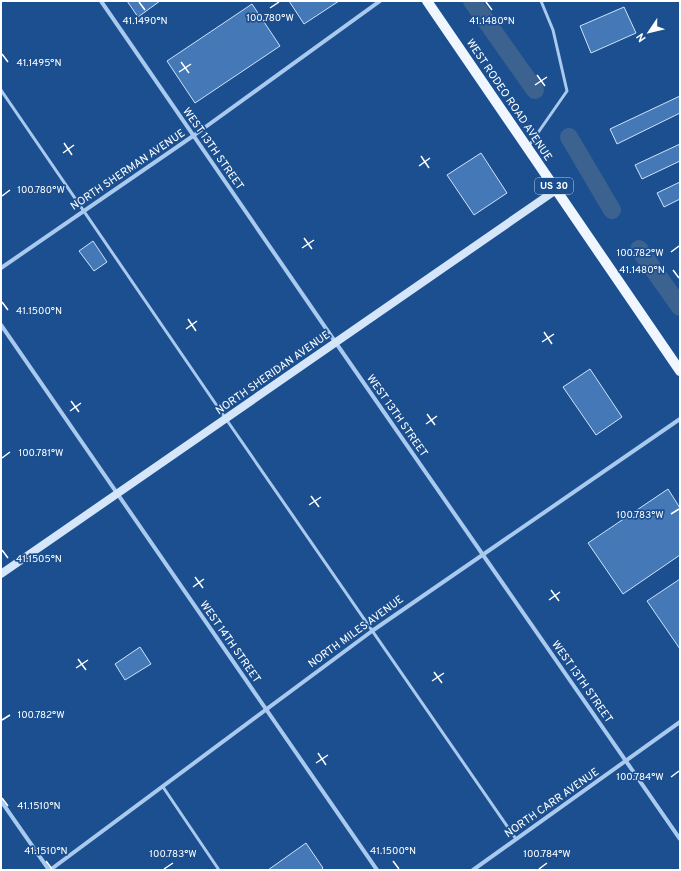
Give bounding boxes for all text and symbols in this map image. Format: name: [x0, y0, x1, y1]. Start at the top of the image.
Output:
text: 100.780°W: [246, 12, 294, 25]
north arrow: [629, 12, 669, 52]
text: 41.1490°N: [122, 15, 168, 28]
text: 41.1480°N: [469, 15, 515, 28]
text: N: [634, 30, 650, 44]
street label: WEST RODEO ROAD AVENUE: [463, 36, 555, 164]
text: 41.1495°N: [16, 57, 62, 70]
street label: WEST 13TH STREET: [179, 105, 247, 193]
street label: NORTH SHERMAN AVENUE: [68, 126, 188, 214]
road number: US 30: [535, 178, 573, 194]
text: 100.780°W: [17, 184, 65, 197]
text: 100.782°W: [616, 247, 664, 260]
text: 41.1480°N: [619, 264, 665, 277]
text: 41.1500°N: [16, 305, 62, 318]
street label: NORTH SHERIDAN AVENUE: [213, 328, 333, 418]
street label: WEST 13TH STREET: [363, 372, 431, 460]
text: 100.781°W: [19, 447, 63, 460]
text: 100.783°W: [616, 509, 664, 522]
text: 41.1505°N: [16, 553, 62, 566]
street label: NORTH MILES AVENUE: [306, 593, 406, 671]
street label: WEST 14TH STREET: [196, 598, 264, 686]
street label: WEST 13TH STREET: [548, 638, 616, 726]
text: 100.782°W: [17, 709, 65, 722]
street label: NORTH CARR AVENUE: [502, 765, 602, 841]
text: 100.784°W: [616, 771, 664, 784]
text: 41.1510°N: [17, 800, 61, 813]
text: 41.1510°N: [24, 845, 68, 858]
text: 41.1500°N: [370, 845, 416, 858]
text: 100.783°W: [149, 848, 197, 861]
text: 100.784°W: [523, 848, 571, 861]

